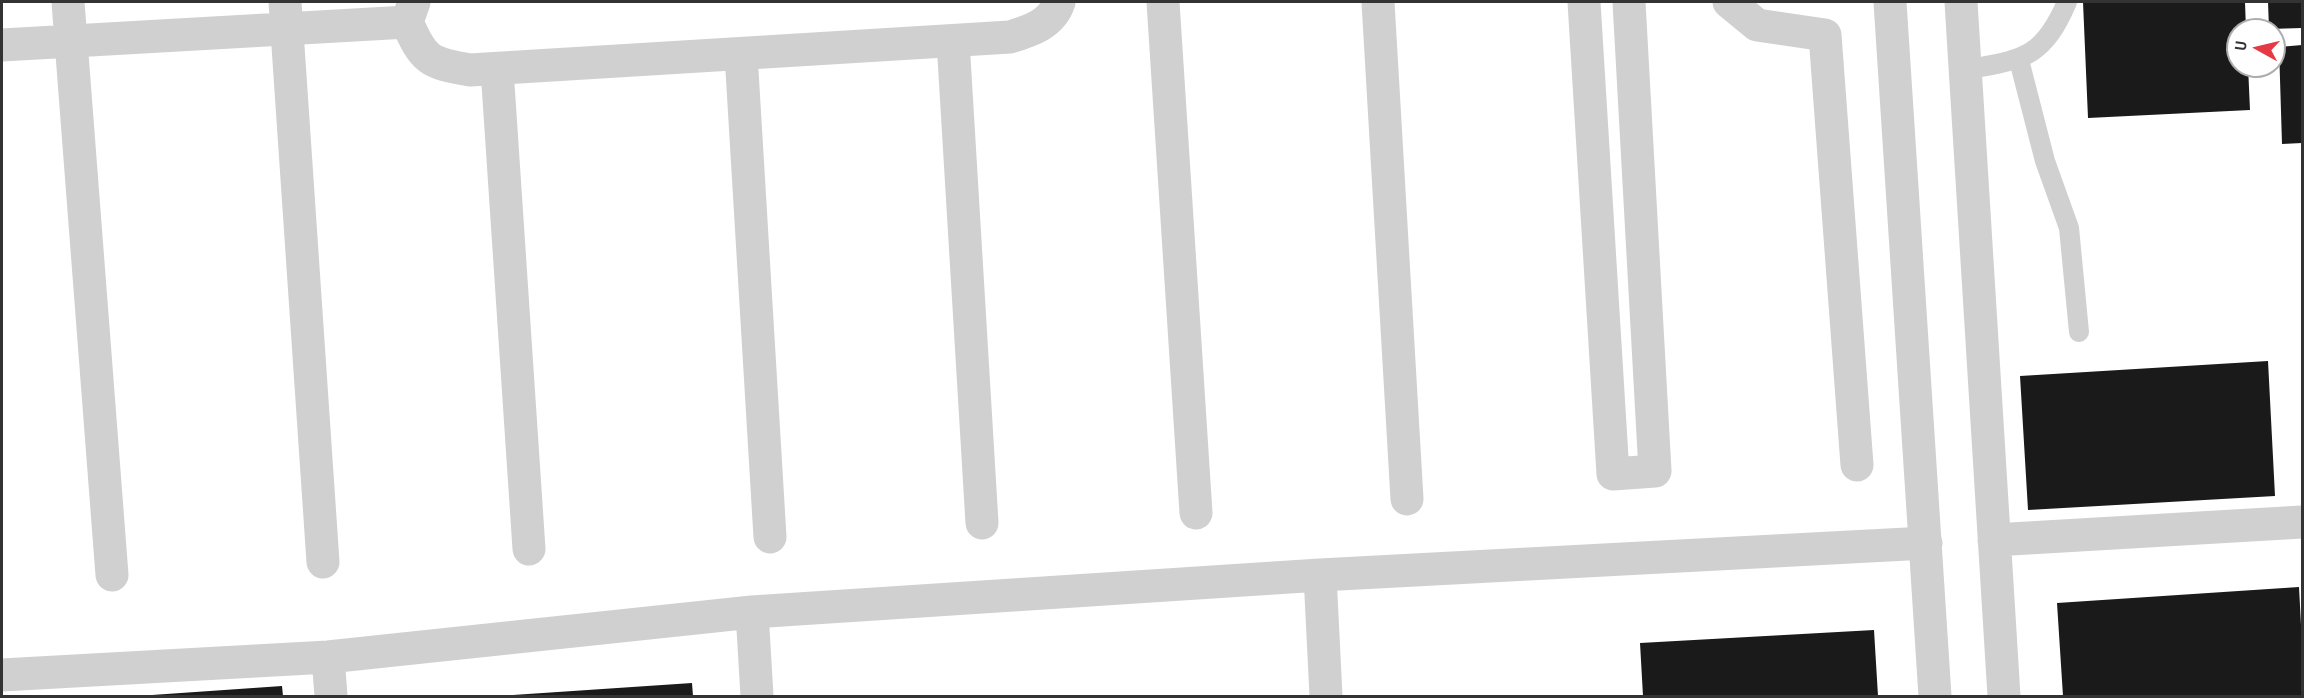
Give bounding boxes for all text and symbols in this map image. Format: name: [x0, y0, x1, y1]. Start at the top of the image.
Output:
north arrow: [2226, 18, 2286, 78]
text: U: [2229, 40, 2252, 52]

